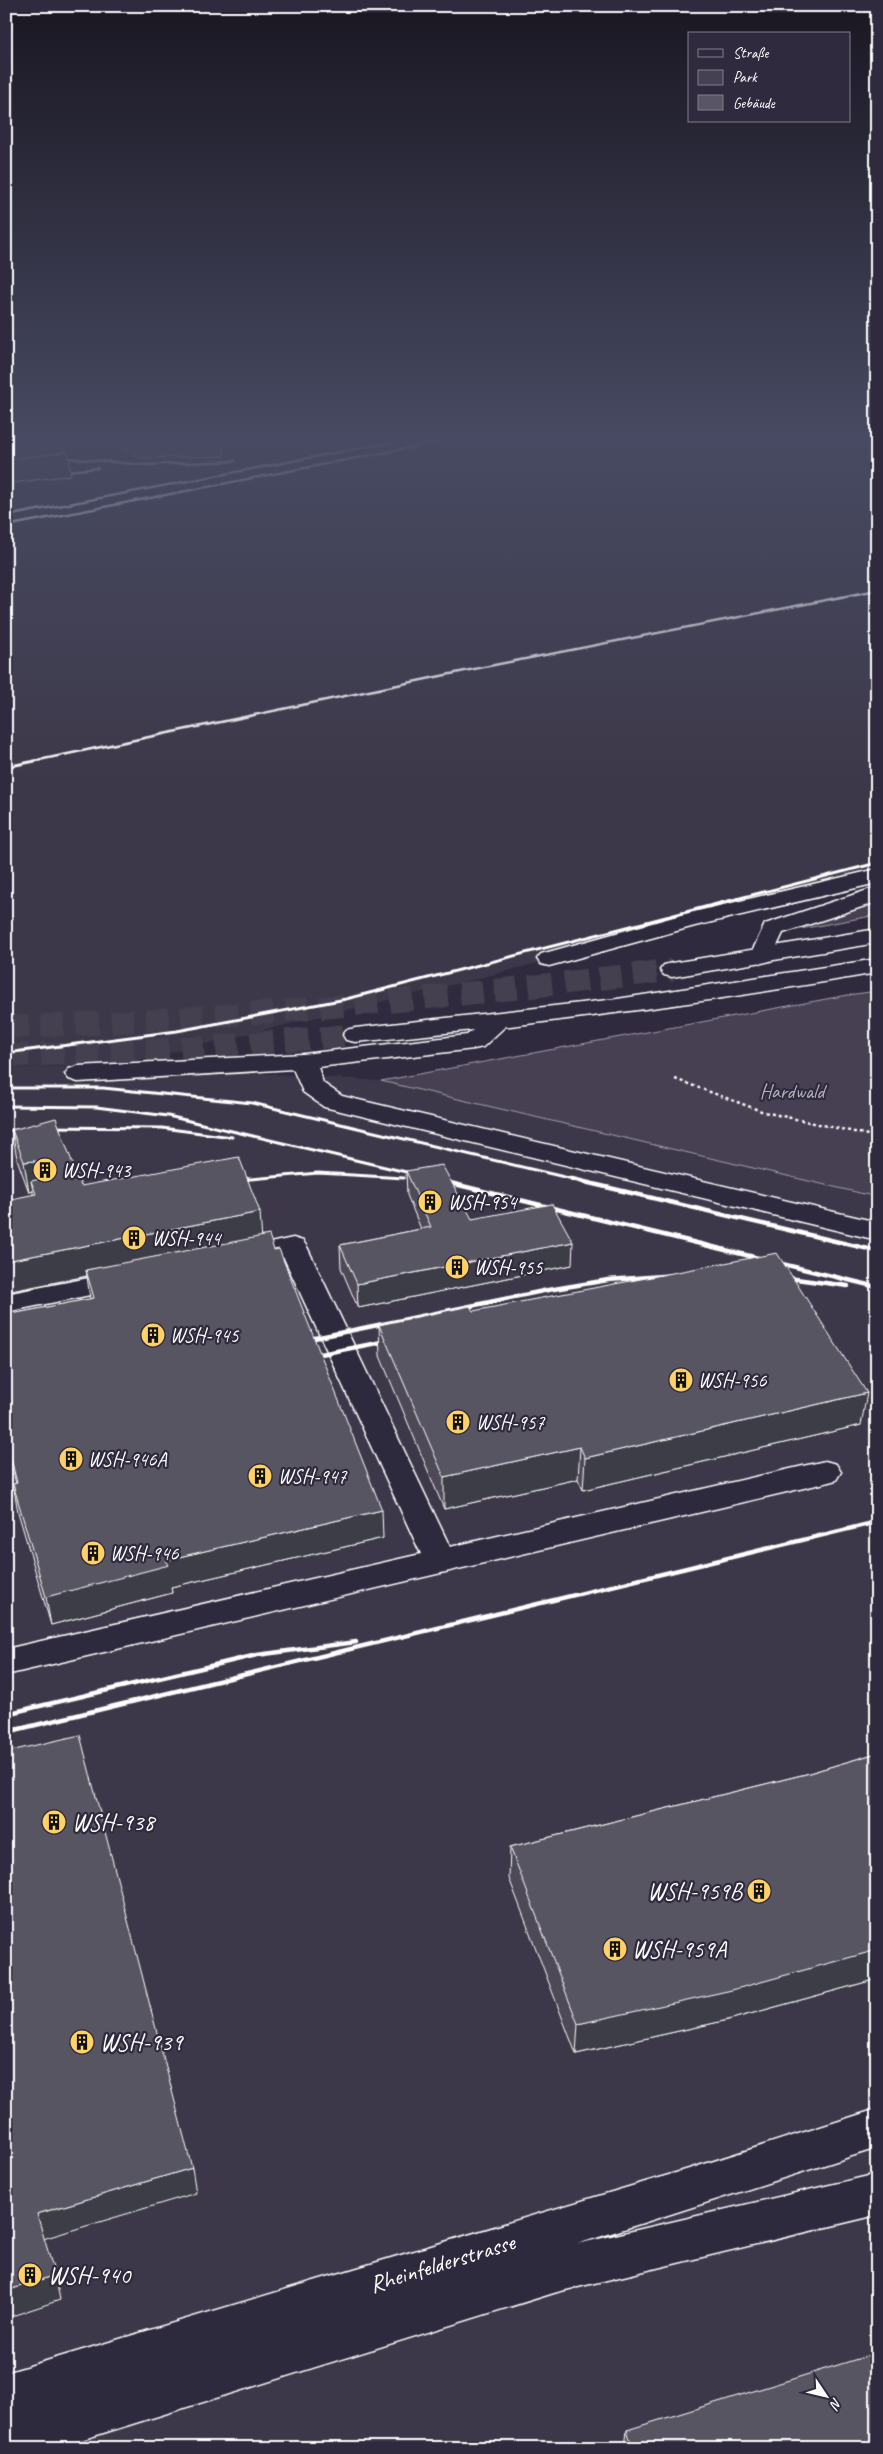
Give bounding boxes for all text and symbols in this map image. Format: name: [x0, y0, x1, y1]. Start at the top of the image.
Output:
legend: [688, 32, 850, 122]
text: Straße: [733, 44, 769, 63]
text: Park: [733, 68, 758, 87]
text: Gebäude: [733, 94, 776, 113]
park label: Hardwald: [760, 1079, 827, 1104]
building icon: WSH-943: [32, 1157, 58, 1183]
place label: WSH-943: [62, 1158, 133, 1183]
building icon: WSH-954: [417, 1189, 443, 1215]
place label: WSH-954: [448, 1190, 519, 1215]
building icon: WSH-944: [121, 1225, 147, 1251]
place label: WSH-944: [152, 1226, 223, 1251]
building icon: WSH-955: [444, 1254, 470, 1280]
place label: WSH-955: [474, 1255, 544, 1280]
building icon: WSH-945: [140, 1322, 166, 1348]
place label: WSH-945: [170, 1323, 240, 1348]
building icon: WSH-956: [668, 1367, 694, 1393]
place label: WSH-956: [698, 1368, 768, 1393]
building icon: WSH-957: [445, 1409, 471, 1435]
place label: WSH-957: [476, 1410, 546, 1435]
building icon: WSH-946A: [58, 1446, 84, 1472]
place label: WSH-946A: [88, 1447, 168, 1472]
building icon: WSH-947: [247, 1463, 273, 1489]
place label: WSH-947: [278, 1464, 348, 1489]
building icon: WSH-946: [80, 1540, 106, 1566]
place label: WSH-946: [110, 1541, 180, 1566]
place label: WSH-938: [72, 1807, 156, 1837]
building icon: WSH-938: [41, 1809, 67, 1835]
place label: WSH-959B: [647, 1876, 744, 1906]
building icon: WSH-959B: [746, 1878, 772, 1904]
place label: WSH-959A: [632, 1934, 727, 1964]
building icon: WSH-959A: [602, 1936, 628, 1962]
place label: WSH-939: [100, 2027, 184, 2057]
building icon: WSH-939: [69, 2029, 95, 2055]
street label: Rheinfelderstrasse: [366, 2226, 520, 2299]
place label: WSH-940: [48, 2260, 132, 2290]
building icon: WSH-940: [17, 2262, 43, 2288]
north arrow: [800, 2372, 850, 2422]
text: N: [825, 2395, 846, 2414]

